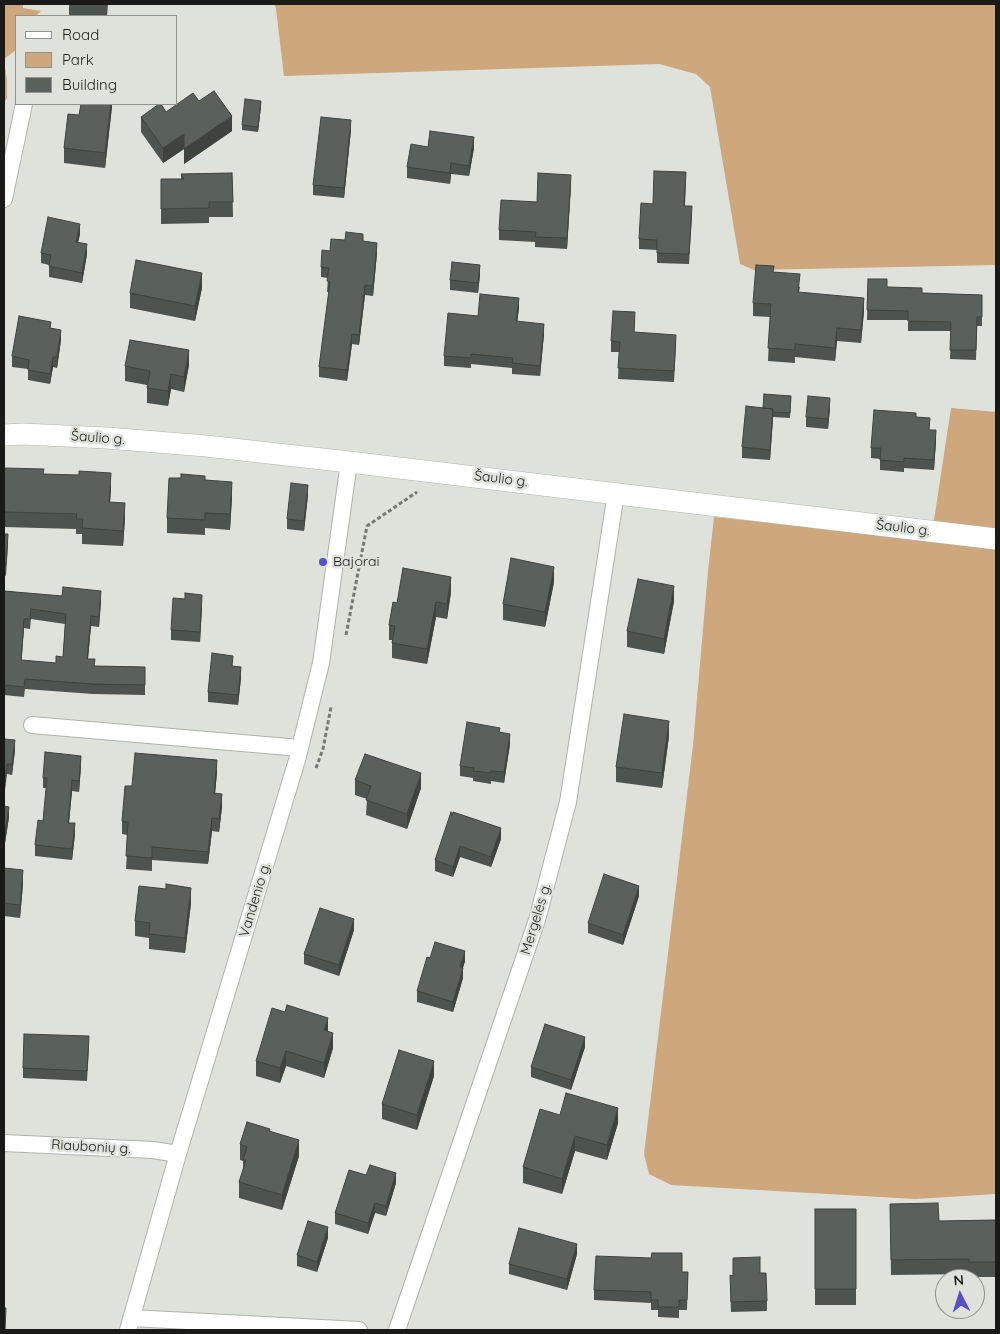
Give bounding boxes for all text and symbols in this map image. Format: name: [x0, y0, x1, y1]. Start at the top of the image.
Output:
legend: [15, 15, 178, 105]
text: Road: [62, 25, 99, 44]
text: Park: [62, 50, 94, 69]
text: Building: [62, 75, 117, 94]
street label: Šaulio g.: [71, 428, 125, 448]
street label: Šaulio g.: [473, 467, 529, 491]
street label: Šaulio g.: [875, 516, 931, 540]
place label: Bajorai: [333, 554, 380, 570]
marker: Bajorai: [317, 556, 329, 568]
street label: Vandenio g.: [236, 861, 274, 939]
street label: Mergelės g.: [517, 881, 555, 957]
street label: Riaubonių g.: [51, 1137, 131, 1157]
north arrow: [935, 1269, 985, 1319]
text: N: [953, 1271, 965, 1289]

